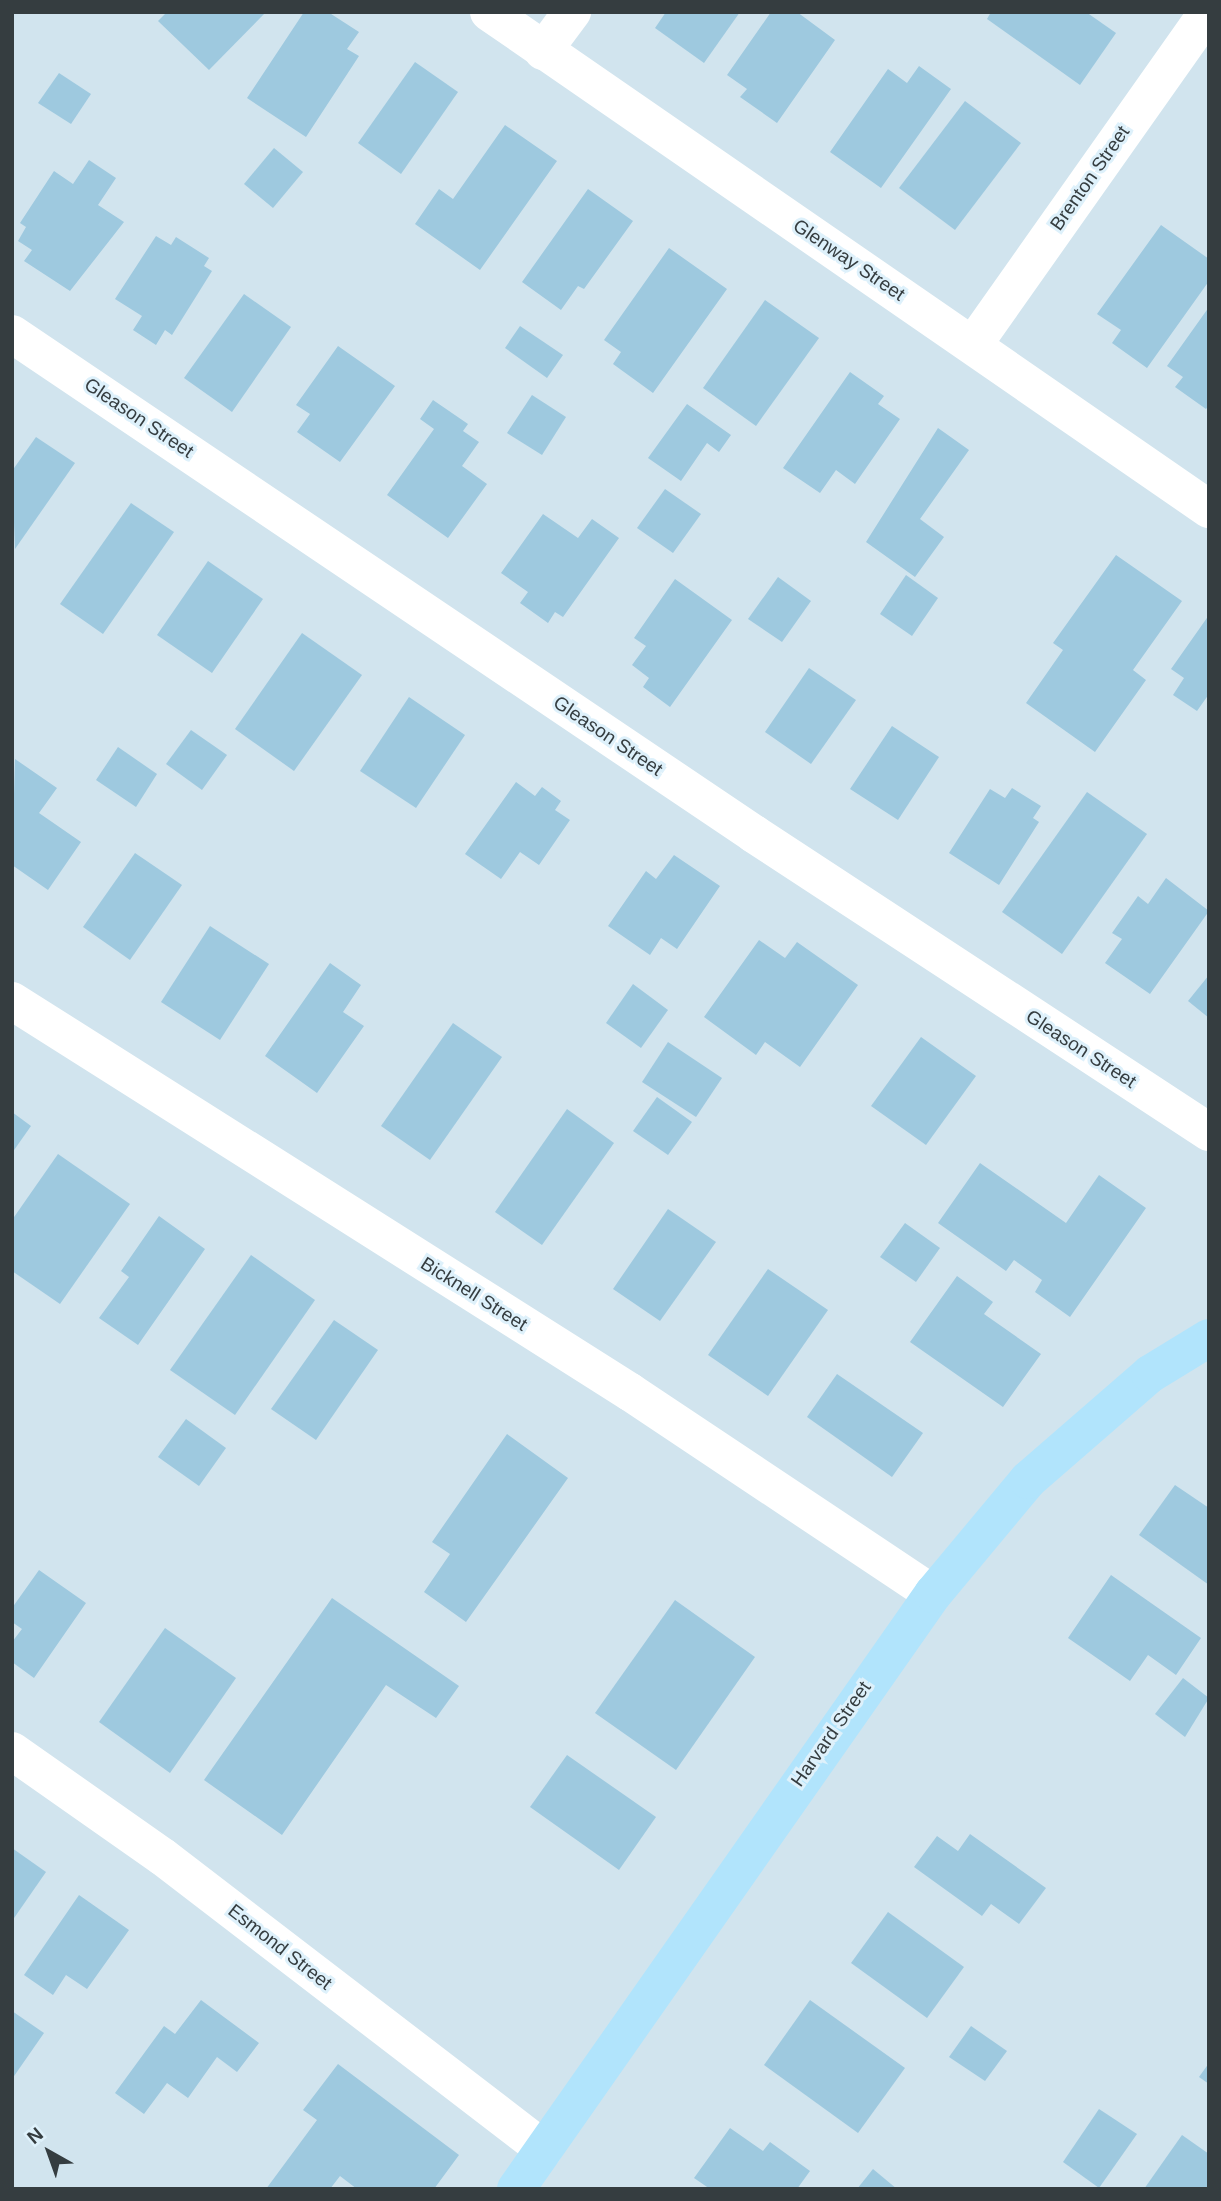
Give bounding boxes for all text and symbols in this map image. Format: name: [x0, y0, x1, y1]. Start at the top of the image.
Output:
street label: Brenton Street: [1046, 121, 1134, 235]
street label: Glenway Street: [789, 214, 909, 306]
street label: Gleason Street: [80, 373, 198, 463]
street label: Gleason Street: [549, 691, 667, 781]
street label: Gleason Street: [1022, 1005, 1140, 1093]
street label: Bicknell Street: [416, 1252, 532, 1336]
street label: Harvard Street: [786, 1677, 876, 1791]
street label: Esmond Street: [223, 1899, 337, 1995]
north arrow: [14, 2117, 84, 2187]
text: N: [23, 2123, 47, 2148]

